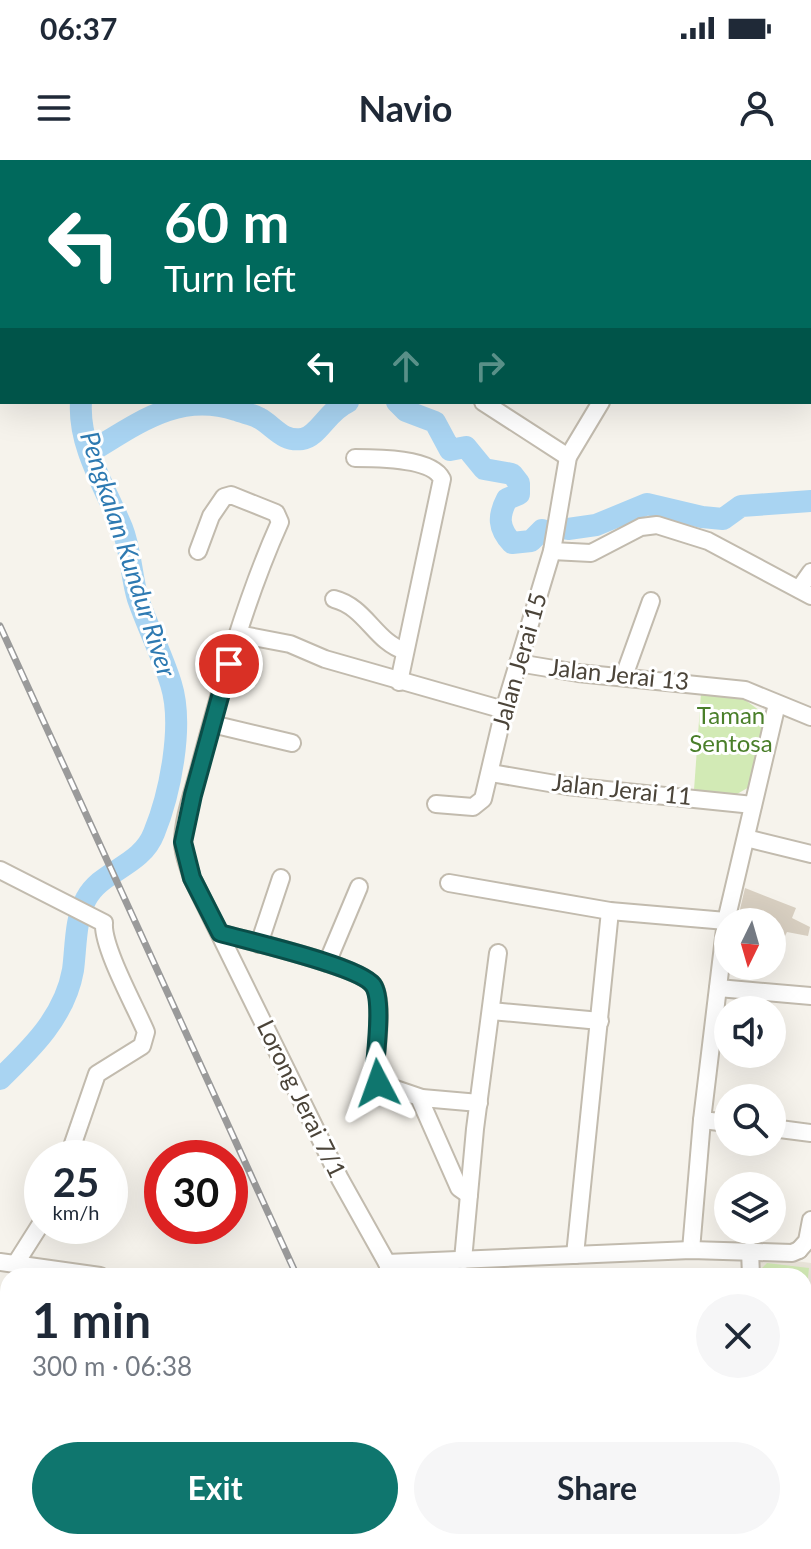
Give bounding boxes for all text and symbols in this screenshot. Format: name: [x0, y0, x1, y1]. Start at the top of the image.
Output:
text: 06:37: [40, 10, 117, 46]
icon: menu: [32, 86, 76, 130]
text: Navio: [359, 86, 452, 130]
icon: person: [735, 86, 779, 130]
text: 60 m: [164, 188, 289, 255]
icon: left: [32, 192, 136, 296]
text: Turn left: [164, 256, 296, 300]
icon: left: [300, 344, 344, 388]
icon: ahead: [384, 344, 428, 388]
icon: right: [468, 344, 512, 388]
water label: Pengkalan Kundur River: [74, 427, 184, 681]
street label: Jalan Jerai 15: [485, 589, 552, 732]
pin: [195, 630, 263, 698]
icon: arrive: [207, 642, 251, 686]
street label: Jalan Jerai 13: [548, 652, 691, 695]
park label: Taman Sentosa: [689, 700, 773, 757]
street label: Jalan Jerai 11: [551, 767, 694, 810]
north arrow: [714, 908, 786, 980]
map controls: [714, 908, 786, 1244]
button: sound: [714, 996, 786, 1068]
street label: Lorong Jerai 7/1: [252, 1015, 353, 1182]
position arrow: [336, 1041, 420, 1125]
button: search: [714, 1084, 786, 1156]
speed limit sign: 30: [144, 1140, 248, 1244]
text: 25: [53, 1158, 99, 1206]
button: layers: [714, 1172, 786, 1244]
text: km/h: [53, 1200, 99, 1224]
text: 1 min: [32, 1291, 151, 1348]
button: close: [696, 1294, 780, 1378]
text: 300 m · 06:38: [32, 1350, 192, 1382]
button: Exit: [32, 1442, 398, 1534]
button: Share: [414, 1442, 780, 1534]

